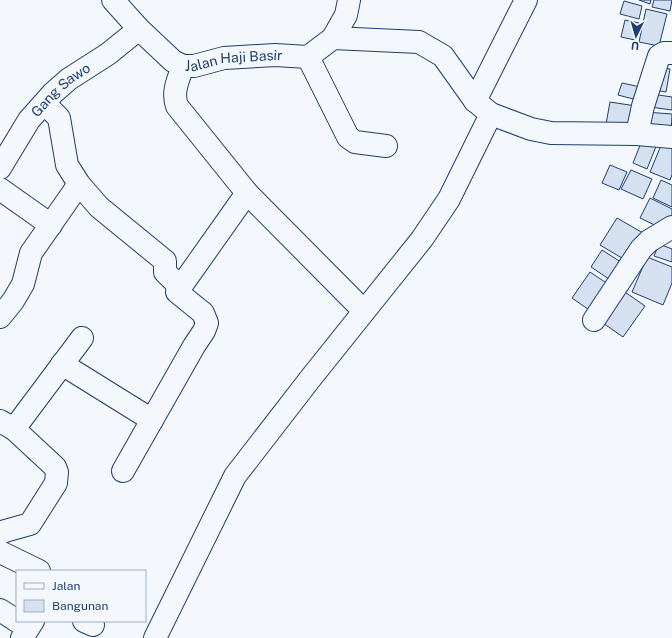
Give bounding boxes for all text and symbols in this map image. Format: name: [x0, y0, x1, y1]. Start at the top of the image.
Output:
north arrow: [616, 16, 656, 56]
text: U: [631, 40, 640, 52]
street label: Jalan Haji Basir: [185, 47, 283, 75]
street label: Gang Sawo: [28, 60, 93, 120]
legend: [16, 570, 146, 622]
text: Jalan: [52, 579, 81, 593]
text: Bangunan: [52, 599, 108, 613]

